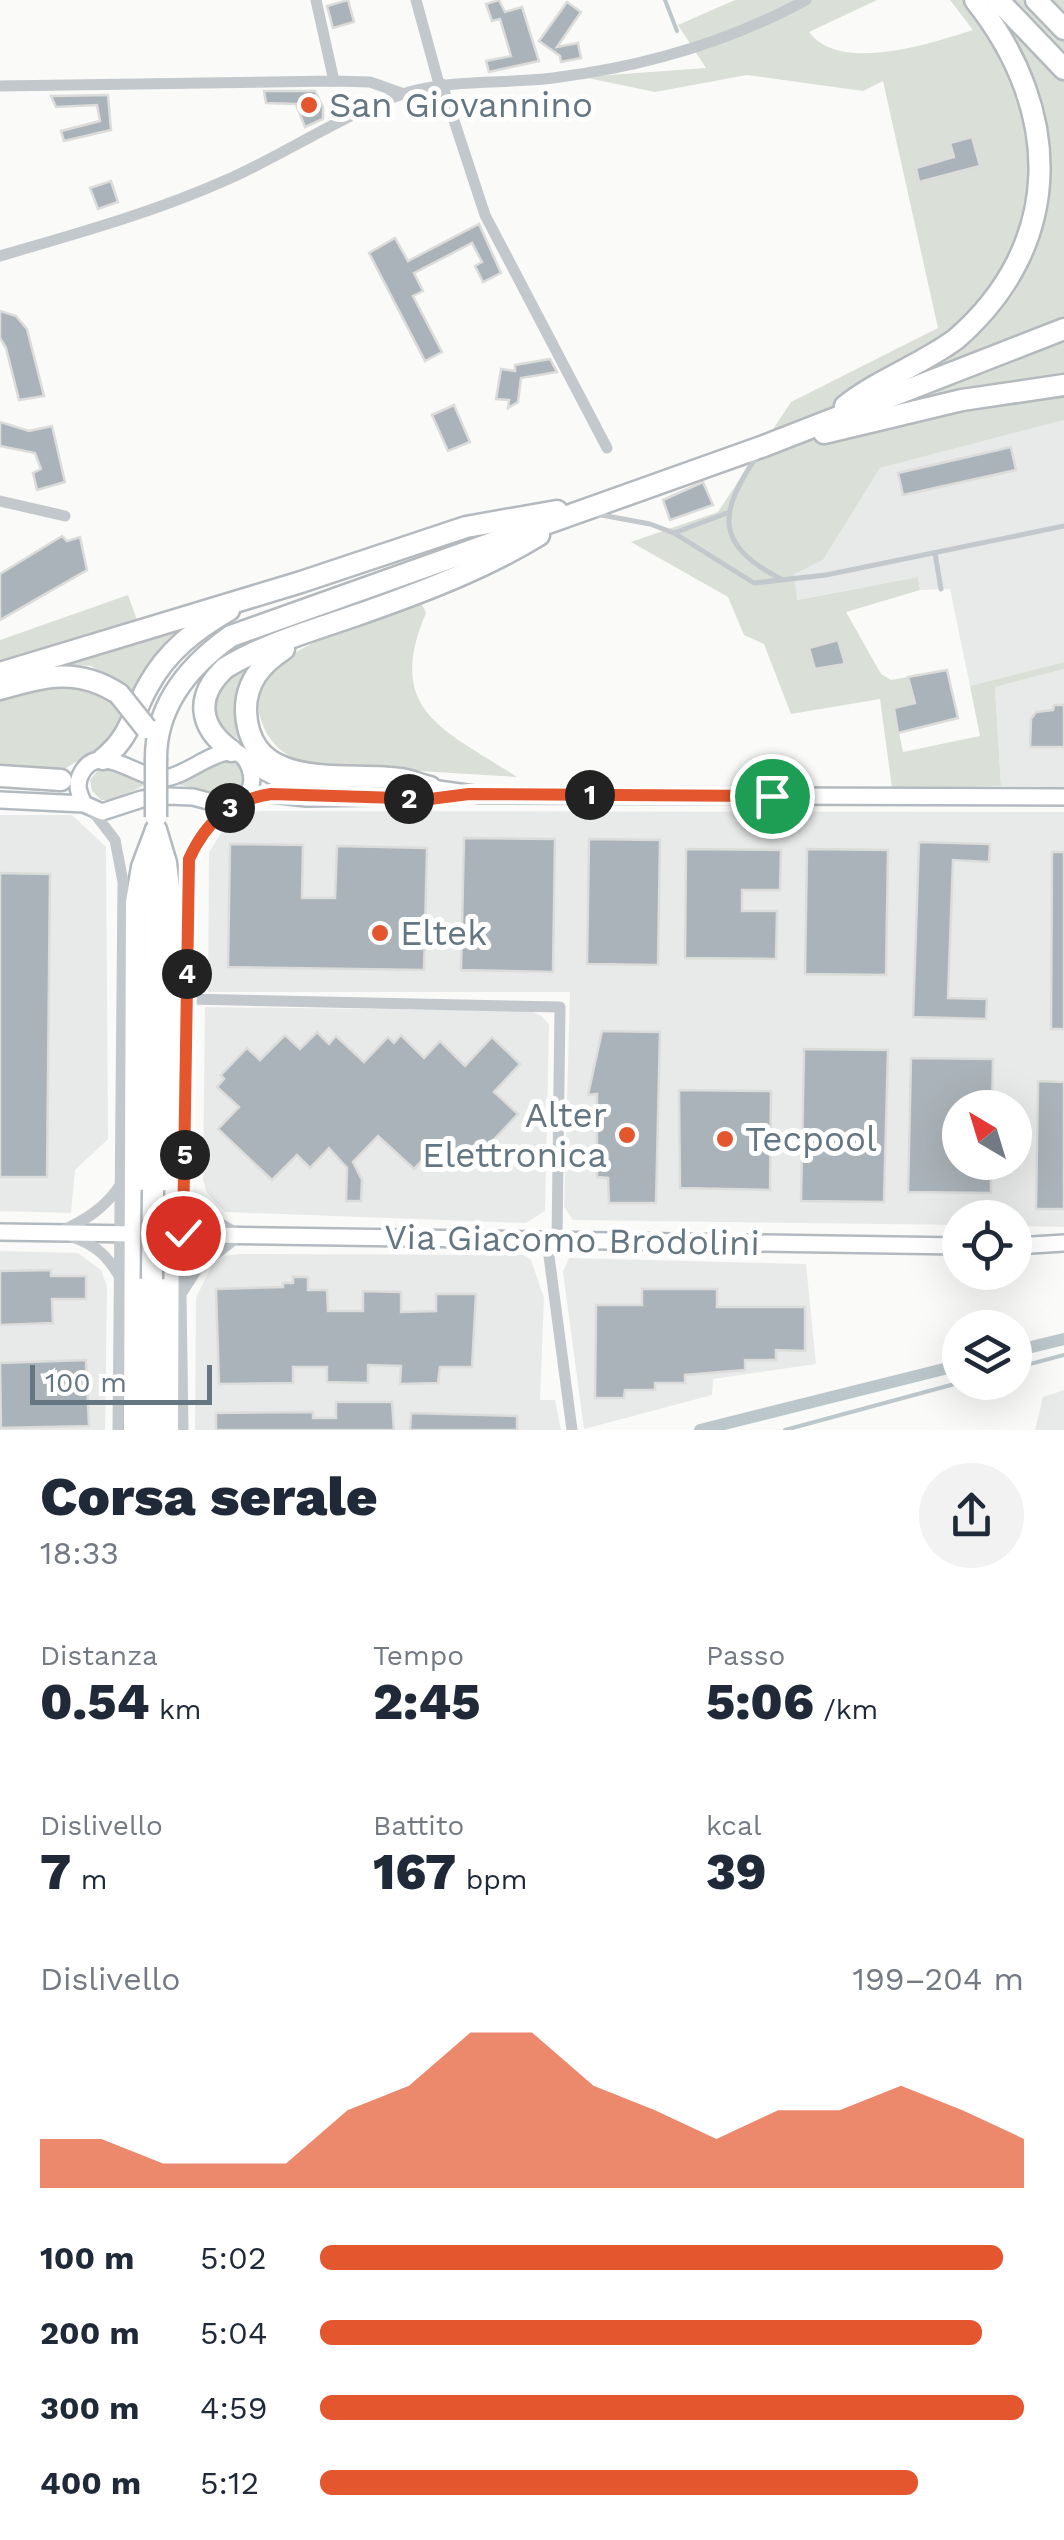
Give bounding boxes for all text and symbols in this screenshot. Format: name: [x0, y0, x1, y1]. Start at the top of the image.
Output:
place label: San Giovannino: [329, 84, 593, 126]
marker: San Giovannino: [298, 94, 320, 116]
pin: [730, 754, 815, 839]
icon: arrive: [745, 769, 800, 824]
pin: 1: [565, 770, 615, 820]
pin: 2: [384, 774, 434, 824]
text: 1: [584, 778, 596, 811]
text: 2: [401, 782, 417, 815]
pin: 3: [205, 783, 255, 833]
text: 3: [222, 791, 238, 824]
place label: Eltek: [400, 912, 487, 954]
marker: Eltek: [369, 922, 391, 944]
pin: 4: [162, 949, 212, 999]
text: 4: [178, 957, 196, 990]
north arrow: [942, 1090, 1032, 1180]
map controls: [942, 1090, 1032, 1400]
place label: Alter Elettronica: [422, 1094, 607, 1176]
place label: Tecpool: [745, 1118, 877, 1160]
marker: Alter Elettronica: [616, 1124, 638, 1146]
marker: Tecpool: [714, 1128, 736, 1150]
pin: 5: [160, 1130, 210, 1180]
text: 5: [177, 1138, 193, 1171]
pin: [141, 1191, 226, 1276]
button: locate: [942, 1200, 1032, 1290]
icon: check: [156, 1206, 211, 1261]
street label: Via Giacomo Brodolini: [384, 1216, 760, 1264]
button: layers: [942, 1310, 1032, 1400]
scale bar: [30, 1360, 212, 1404]
text: 100 m: [45, 1366, 127, 1399]
button: share: [919, 1463, 1024, 1568]
text: Corsa serale: [40, 1464, 378, 1528]
text: 18:33: [40, 1534, 119, 1572]
text: Distanza: [40, 1639, 158, 1672]
text: Tempo: [373, 1639, 464, 1672]
text: Passo: [706, 1639, 785, 1672]
text: 0.54: [40, 1672, 149, 1731]
text: 2:45: [373, 1672, 480, 1731]
text: 5:06: [706, 1672, 814, 1731]
text: km: [149, 1693, 202, 1726]
text: /km: [814, 1693, 878, 1726]
text: Dislivello: [40, 1809, 163, 1842]
text: Battito: [373, 1809, 464, 1842]
text: kcal: [706, 1809, 761, 1842]
text: 7: [40, 1842, 71, 1901]
text: 167: [373, 1842, 456, 1901]
text: 39: [706, 1842, 767, 1901]
text: m: [71, 1863, 107, 1896]
text: bpm: [456, 1863, 528, 1896]
text: Dislivello: [40, 1960, 180, 1998]
text: 199–204 m: [853, 1960, 1024, 1998]
text: 100 m: [40, 2239, 134, 2277]
text: 5:02: [200, 2239, 267, 2277]
text: 200 m: [40, 2314, 140, 2352]
text: 5:04: [200, 2314, 268, 2352]
text: 300 m: [40, 2389, 139, 2427]
text: 4:59: [200, 2389, 267, 2427]
text: 400 m: [40, 2464, 141, 2502]
text: 5:12: [200, 2464, 259, 2502]

